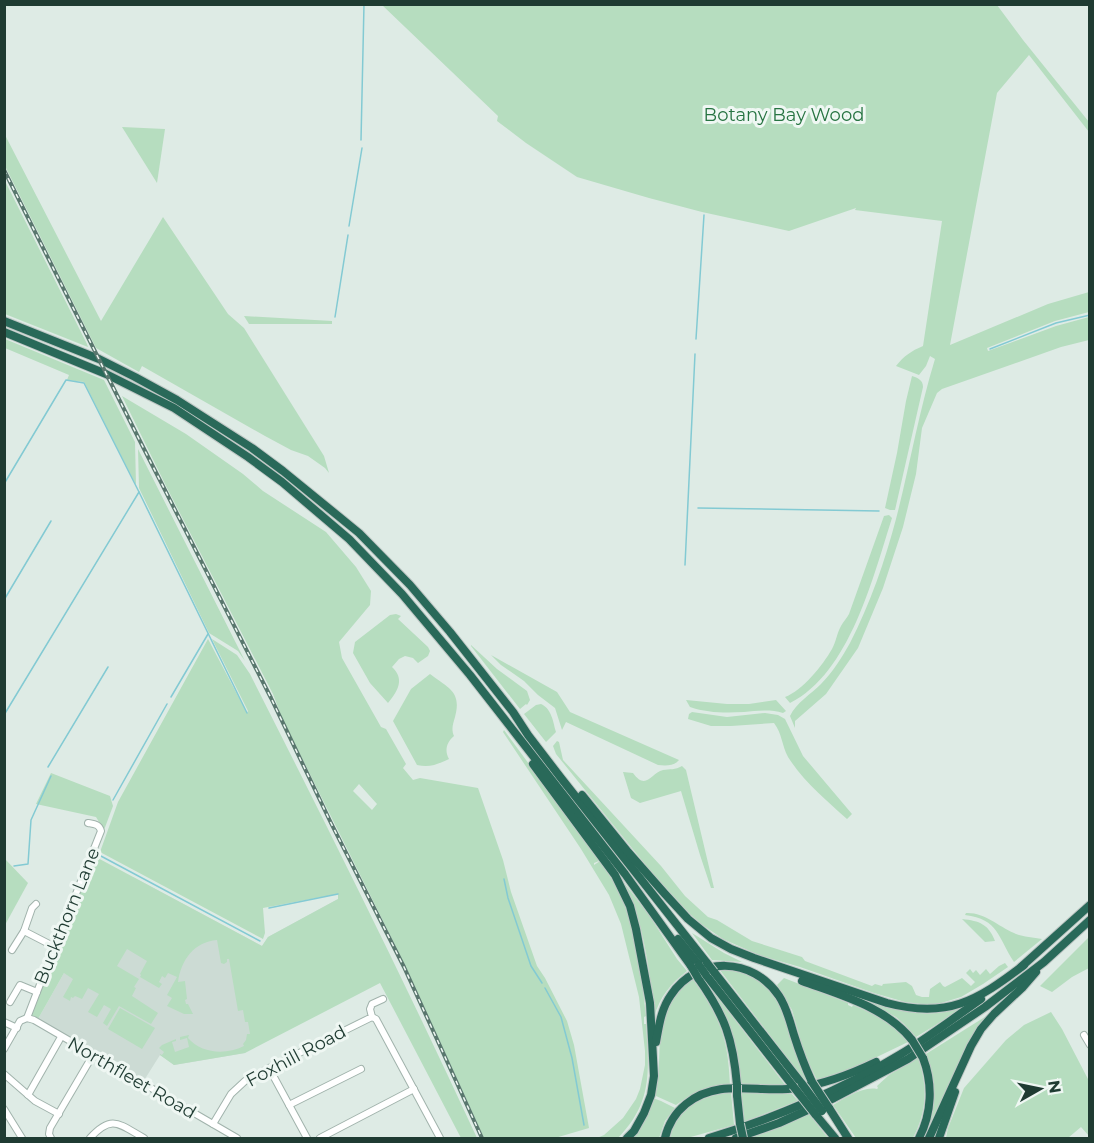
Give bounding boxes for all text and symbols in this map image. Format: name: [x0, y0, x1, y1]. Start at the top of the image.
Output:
park label: Botany Bay Wood: [704, 104, 864, 126]
street label: Buckthorn Lane: [30, 844, 104, 988]
street label: Foxhill Road: [242, 1020, 350, 1092]
street label: Northfleet Road: [64, 1032, 200, 1124]
north arrow: [1010, 1059, 1070, 1119]
text: N: [1044, 1079, 1065, 1095]

